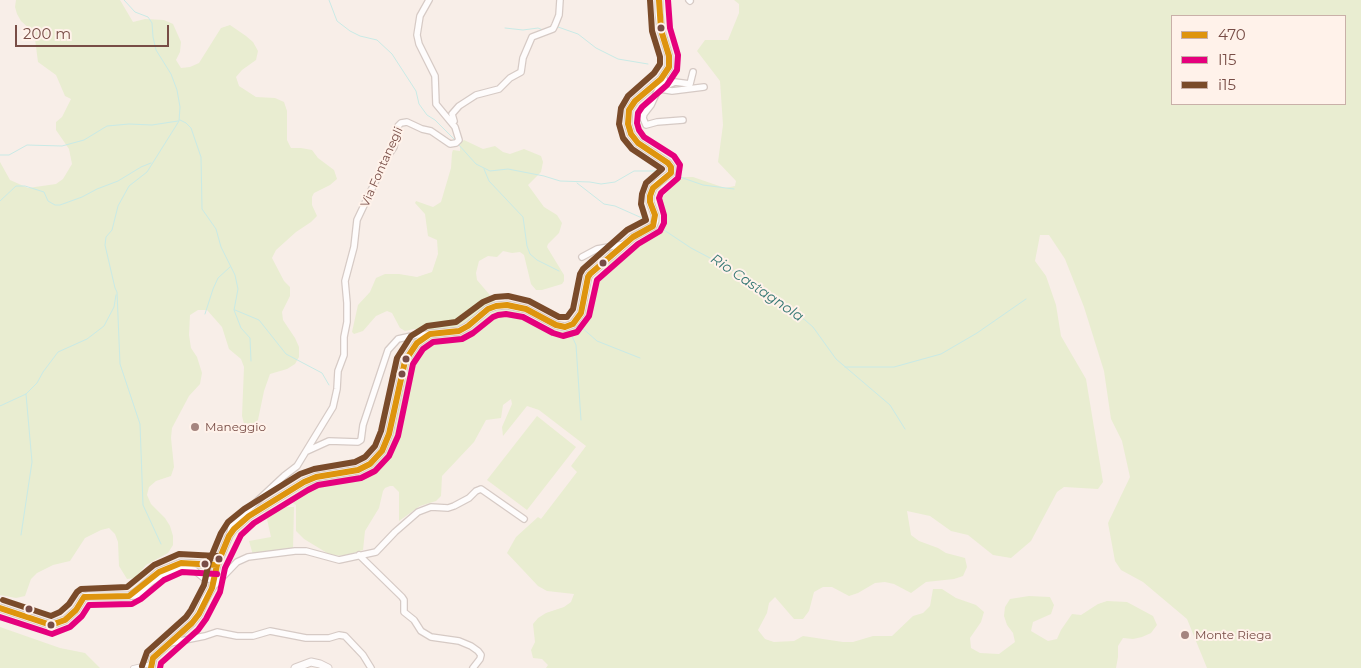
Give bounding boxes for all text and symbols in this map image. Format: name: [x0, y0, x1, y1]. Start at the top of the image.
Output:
scale bar: [18, 15, 171, 47]
legend: [1171, 15, 1346, 105]
unlabelled marker: [656, 23, 666, 33]
text: 200 m: [23, 24, 71, 43]
text: 470: [1218, 25, 1246, 44]
text: I15: [1218, 50, 1236, 69]
text: i15: [1218, 75, 1236, 94]
street label: Via Fontanegli: [358, 125, 406, 209]
water label: Rio Castagnola: [707, 251, 807, 325]
unlabelled marker: [598, 258, 608, 268]
unlabelled marker: [401, 354, 411, 364]
unlabelled marker: [397, 369, 407, 379]
place label: Maneggio: [205, 420, 266, 434]
marker: Maneggio: [189, 421, 201, 433]
unlabelled marker: [214, 554, 224, 564]
unlabelled marker: [200, 559, 210, 569]
unlabelled marker: [24, 604, 34, 614]
unlabelled marker: [46, 620, 56, 630]
place label: Monte Riega: [1195, 628, 1272, 642]
marker: Monte Riega: [1179, 629, 1191, 641]

